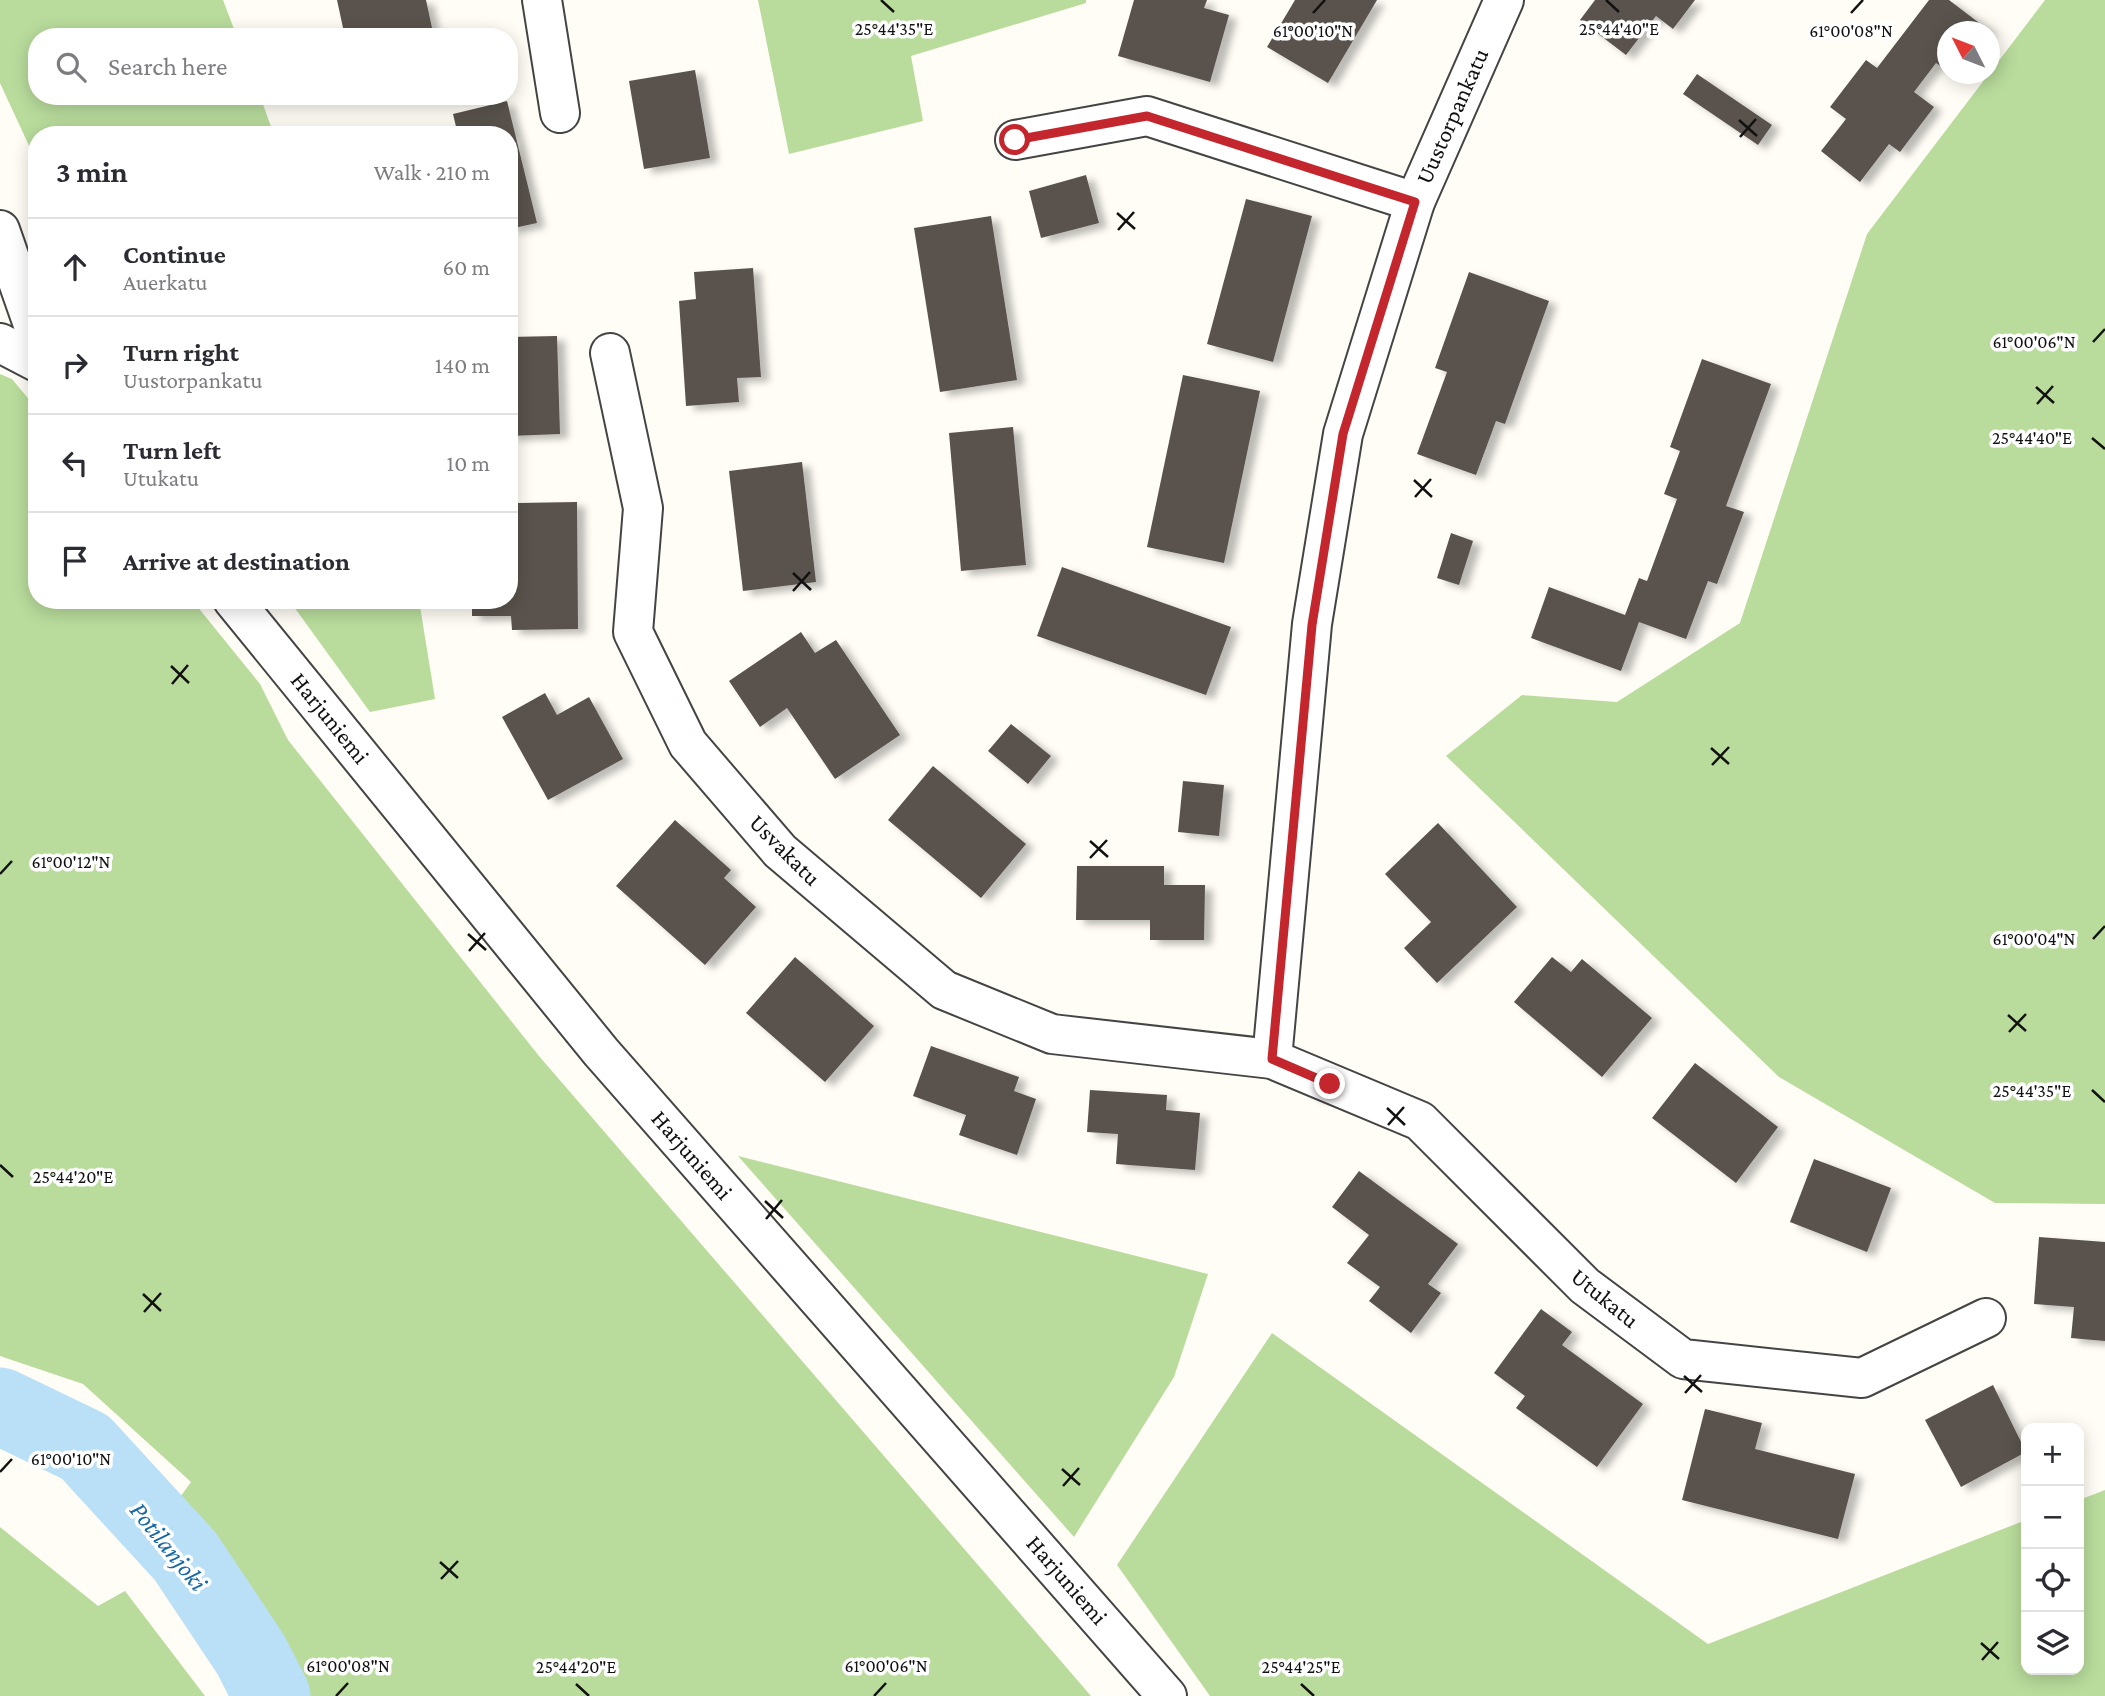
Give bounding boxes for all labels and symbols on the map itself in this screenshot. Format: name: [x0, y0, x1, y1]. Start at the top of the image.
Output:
text: 25°44'35"E: [855, 19, 933, 39]
text: 25°44'40"E: [1579, 19, 1659, 39]
text: 61°00'10"N: [1273, 21, 1353, 41]
text: 61°00'08"N: [1809, 21, 1893, 41]
north arrow: [1937, 21, 2000, 84]
street label: Uustorpankatu: [1410, 44, 1494, 188]
route start: [999, 124, 1030, 155]
text: 61°00'06"N: [1992, 332, 2076, 352]
text: 25°44'40"E: [1992, 428, 2072, 448]
street label: Harjuniemi: [285, 667, 375, 769]
street label: Usvakatu: [744, 808, 827, 891]
text: 61°00'12"N: [32, 852, 111, 872]
text: 61°00'04"N: [1993, 929, 2076, 949]
route end: [1314, 1068, 1345, 1099]
text: 25°44'35"E: [1993, 1081, 2071, 1101]
street label: Harjuniemi: [646, 1105, 738, 1205]
text: 25°44'20"E: [33, 1167, 113, 1187]
street label: Utukatu: [1566, 1262, 1645, 1333]
text: 61°00'10"N: [31, 1449, 111, 1469]
water label: Potilanjoki: [124, 1496, 213, 1597]
street label: Harjuniemi: [1021, 1530, 1113, 1630]
text: 61°00'08"N: [306, 1656, 390, 1676]
text: 61°00'06"N: [844, 1656, 928, 1676]
text: 25°44'20"E: [536, 1657, 616, 1677]
text: 25°44'25"E: [1262, 1657, 1341, 1677]

